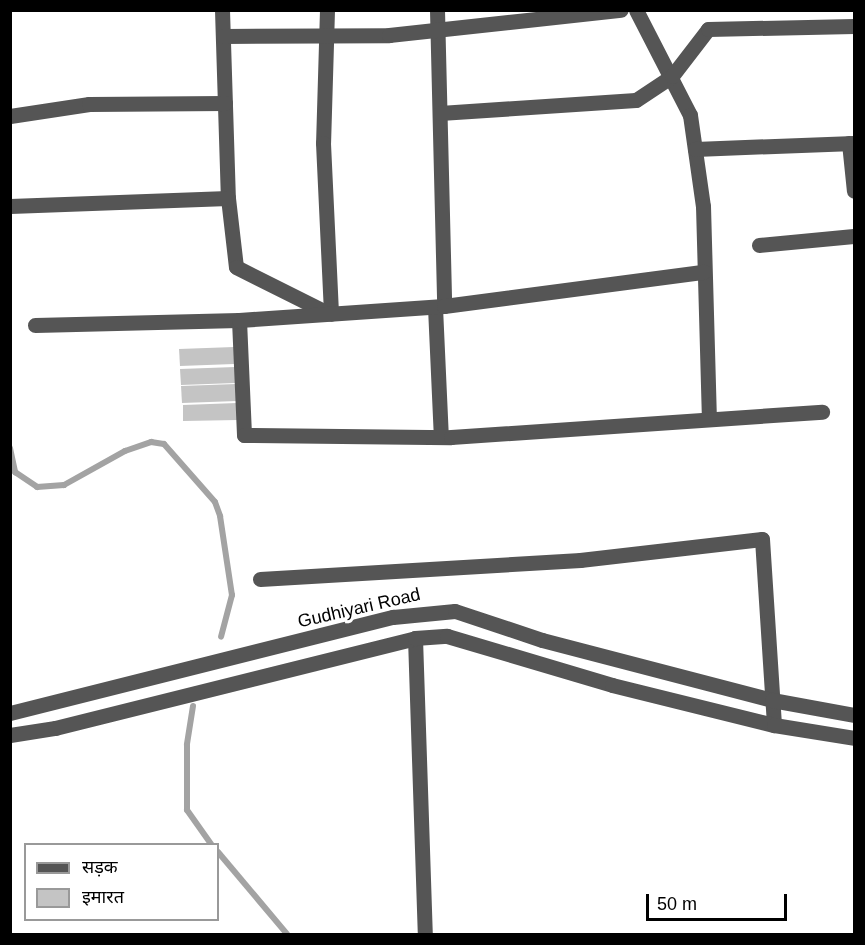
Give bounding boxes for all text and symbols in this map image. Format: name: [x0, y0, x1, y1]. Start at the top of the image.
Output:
street label: Gudhiyari Road: [296, 583, 422, 633]
legend: [24, 843, 219, 921]
text: सड़क: [82, 857, 118, 877]
scale bar: [649, 882, 790, 920]
text: इमारत: [82, 887, 124, 907]
text: 50 m: [657, 894, 697, 914]

